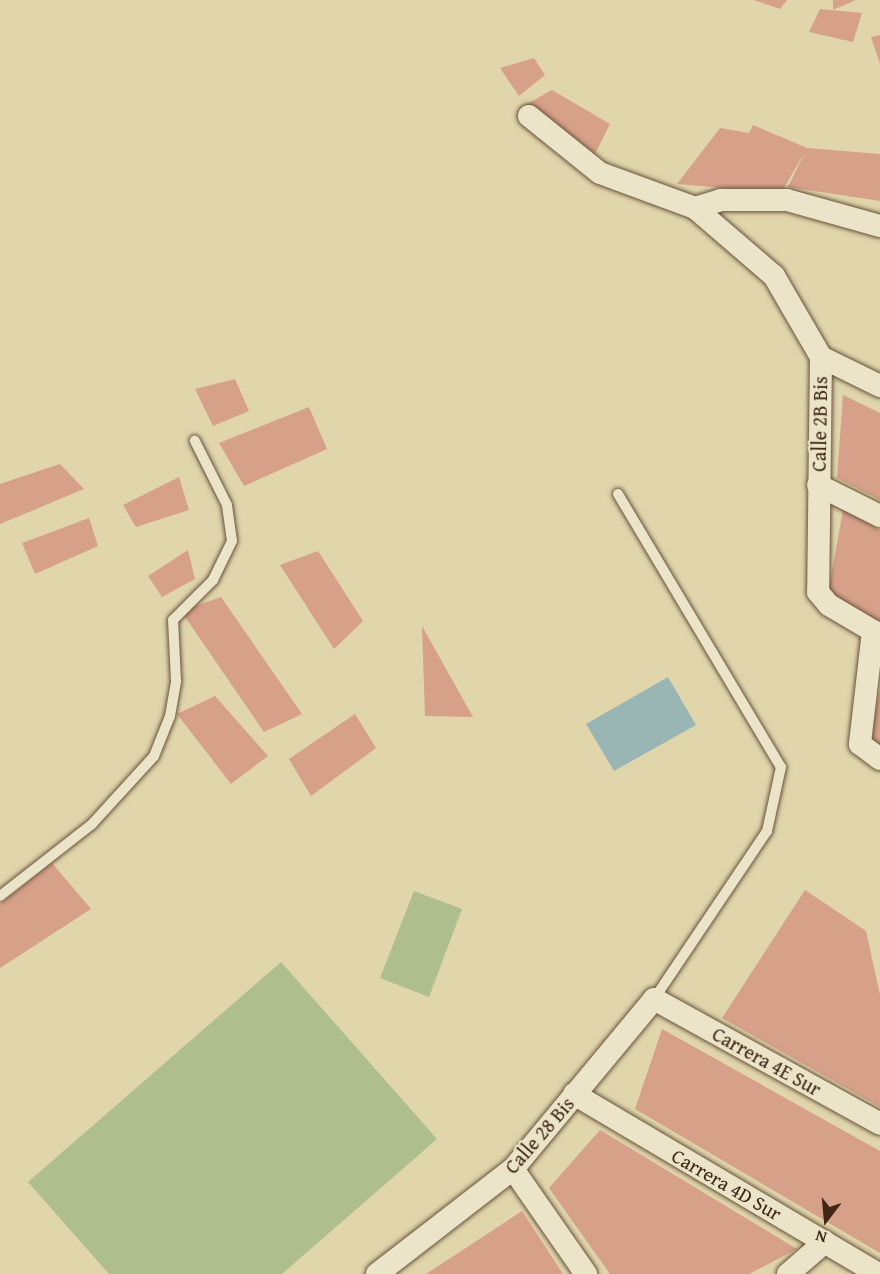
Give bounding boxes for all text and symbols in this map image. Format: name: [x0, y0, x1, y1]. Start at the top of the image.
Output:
street label: Calle 2B Bis: [806, 376, 832, 472]
street label: Carrera 4E Sur: [708, 1021, 826, 1101]
street label: Calle 28 Bis: [499, 1092, 579, 1178]
street label: Carrera 4D Sur: [668, 1143, 786, 1225]
north arrow: [796, 1190, 856, 1250]
text: N: [813, 1224, 829, 1250]

